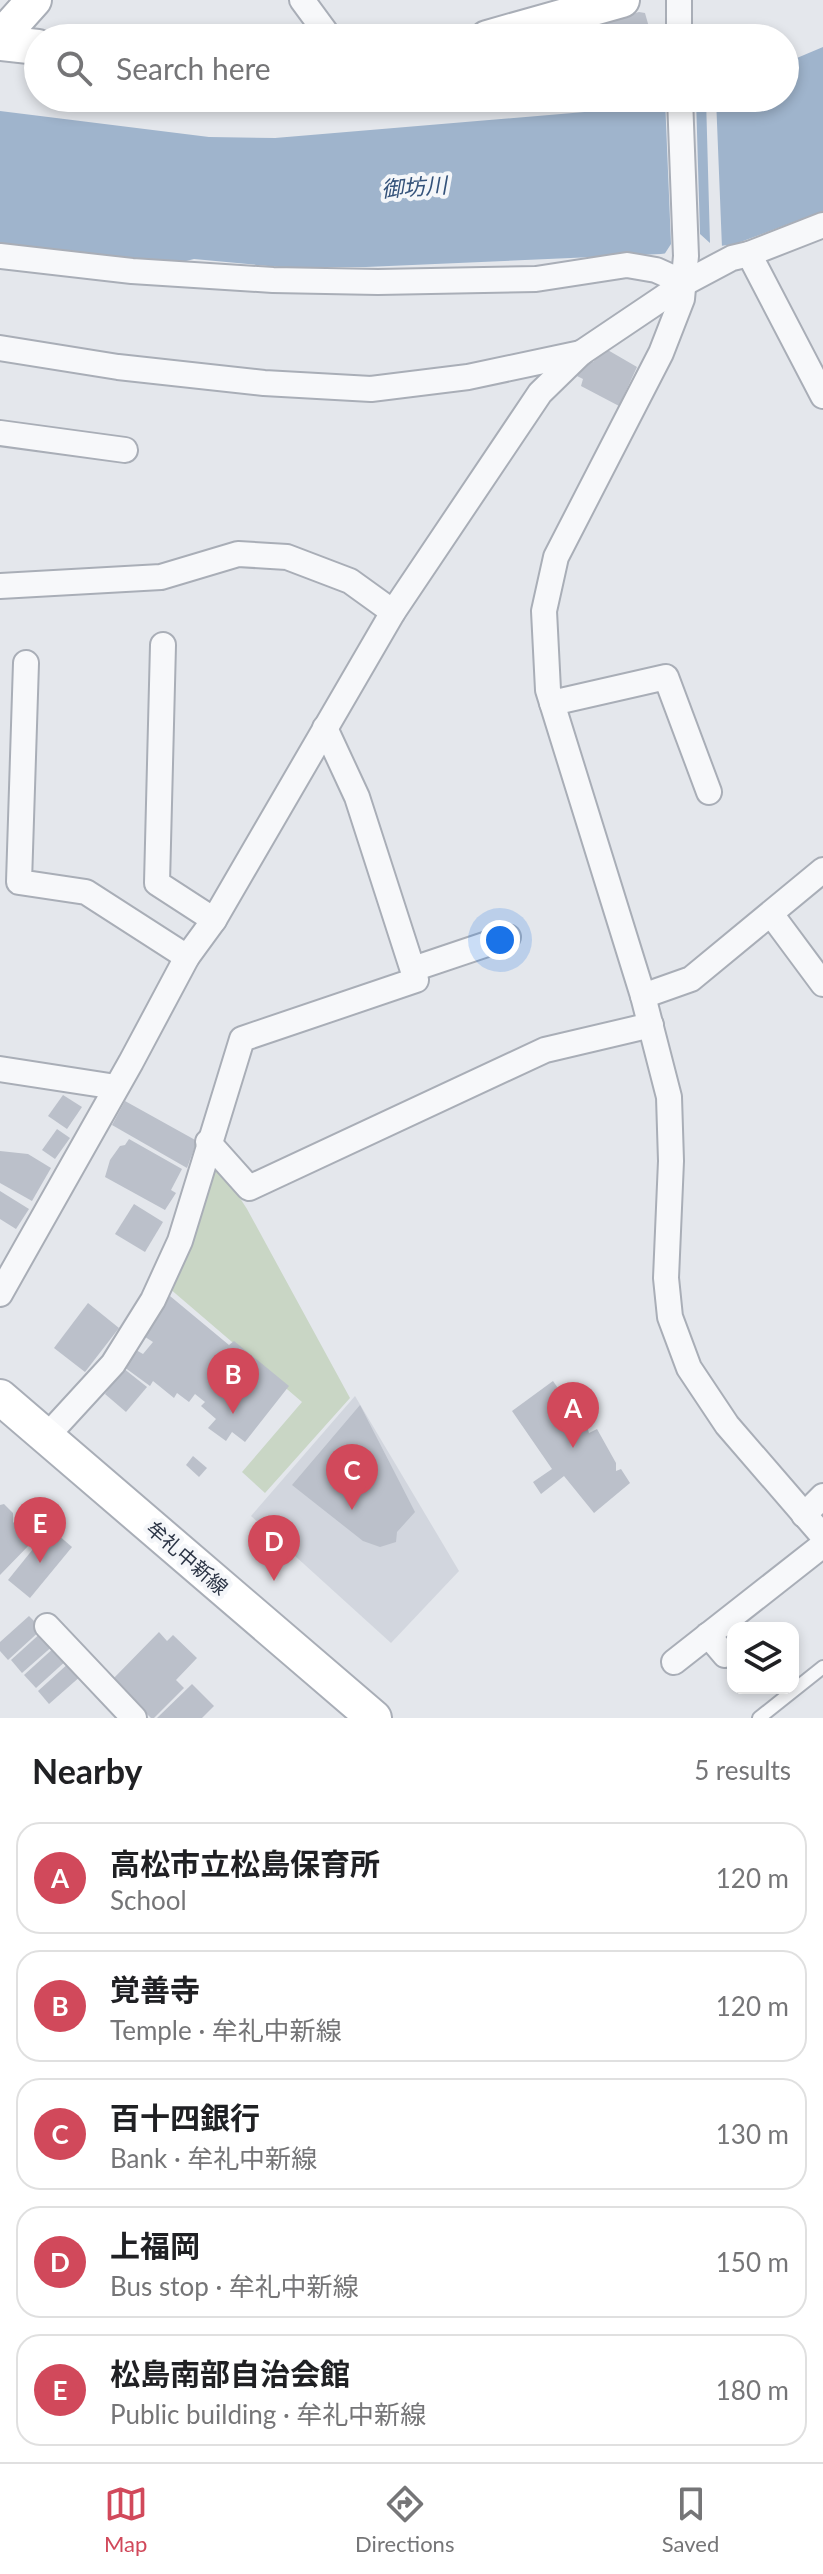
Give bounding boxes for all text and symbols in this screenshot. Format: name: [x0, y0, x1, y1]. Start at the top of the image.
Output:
search box: [24, 24, 799, 112]
icon: search: [52, 46, 96, 90]
text: Search here: [116, 50, 271, 86]
water label: 御坊川: [380, 171, 450, 202]
your location: [480, 920, 520, 960]
pin: B: [207, 1348, 259, 1414]
pin: A: [547, 1382, 599, 1448]
pin: C: [326, 1444, 378, 1510]
pin: E: [14, 1497, 66, 1563]
street label: 牟礼中新線: [142, 1515, 233, 1599]
pin: D: [248, 1515, 300, 1581]
map controls: [727, 1622, 799, 1694]
button: layers: [727, 1622, 799, 1694]
text: Nearby: [32, 1750, 143, 1791]
text: 5 results: [694, 1754, 791, 1786]
text: 高松市立松島保育所: [110, 1845, 380, 1881]
text: A: [51, 1862, 69, 1894]
text: 120 m: [716, 1862, 789, 1894]
text: School: [110, 1884, 187, 1916]
text: 覚善寺: [110, 1971, 200, 2007]
text: B: [51, 1990, 69, 2022]
text: 120 m: [716, 1990, 789, 2022]
text: Temple · 牟礼中新線: [110, 2014, 342, 2046]
text: 百十四銀行: [110, 2099, 260, 2135]
text: C: [51, 2118, 69, 2150]
text: 130 m: [716, 2118, 789, 2150]
text: Bank · 牟礼中新線: [110, 2142, 317, 2174]
text: 上福岡: [110, 2227, 200, 2263]
text: D: [50, 2246, 70, 2278]
text: 150 m: [716, 2246, 789, 2278]
text: Bus stop · 牟礼中新線: [110, 2270, 359, 2302]
text: 松島南部自治会館: [110, 2355, 350, 2391]
text: E: [53, 2374, 67, 2406]
text: 180 m: [716, 2374, 789, 2406]
text: Public building · 牟礼中新線: [110, 2398, 426, 2430]
tab: Map: [104, 2482, 148, 2557]
tab: Directions: [355, 2482, 454, 2557]
tab: Saved: [662, 2482, 719, 2557]

